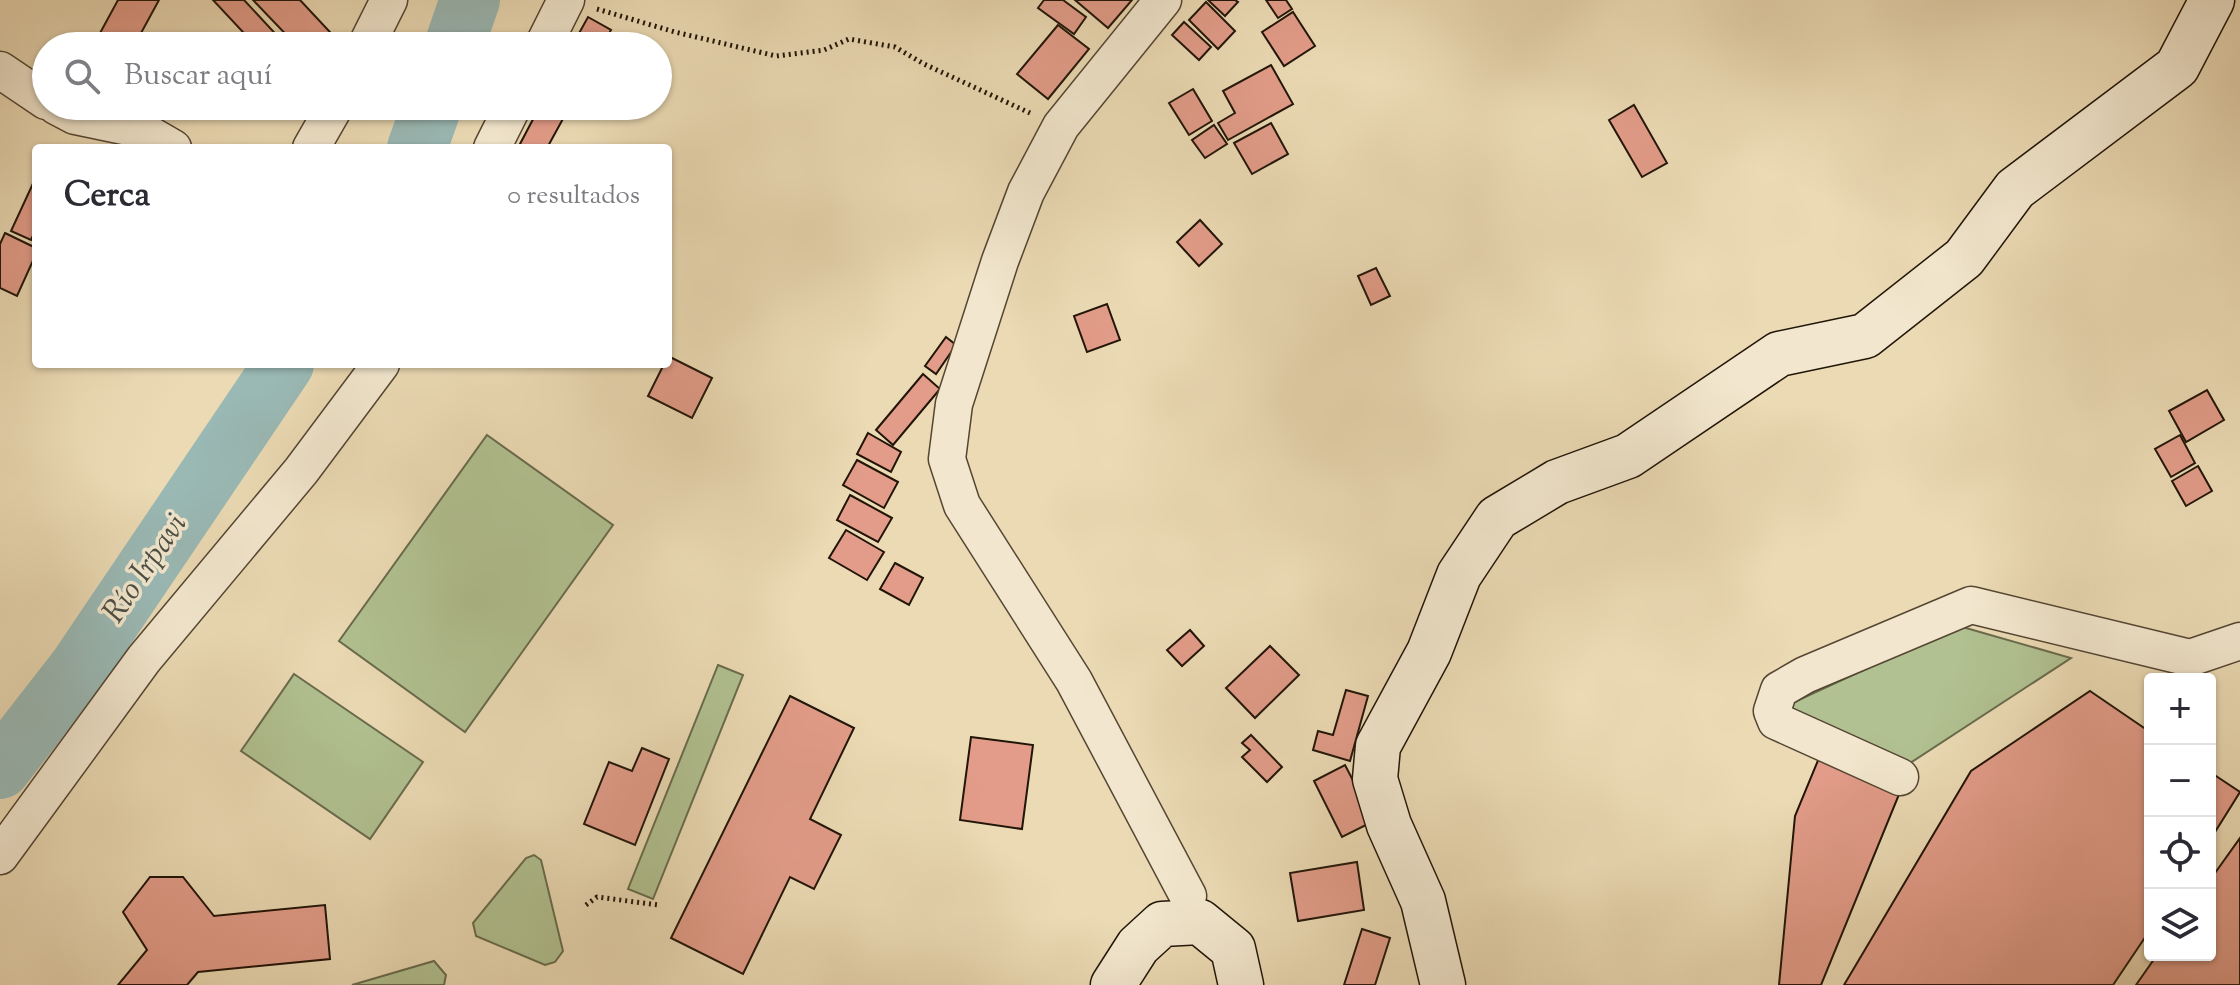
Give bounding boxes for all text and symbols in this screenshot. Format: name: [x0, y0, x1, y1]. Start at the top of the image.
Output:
search box: [32, 32, 672, 120]
icon: search: [60, 54, 104, 98]
text: Buscar aquí: [124, 55, 272, 98]
text: Cerca: [64, 172, 150, 221]
text: 0 resultados: [507, 178, 640, 215]
water label: Río Irpavi: [92, 505, 200, 633]
map controls: [2144, 673, 2216, 961]
button: +: [2144, 673, 2216, 745]
button: −: [2144, 745, 2216, 817]
button: locate: [2144, 817, 2216, 889]
button: layers: [2144, 889, 2216, 961]

